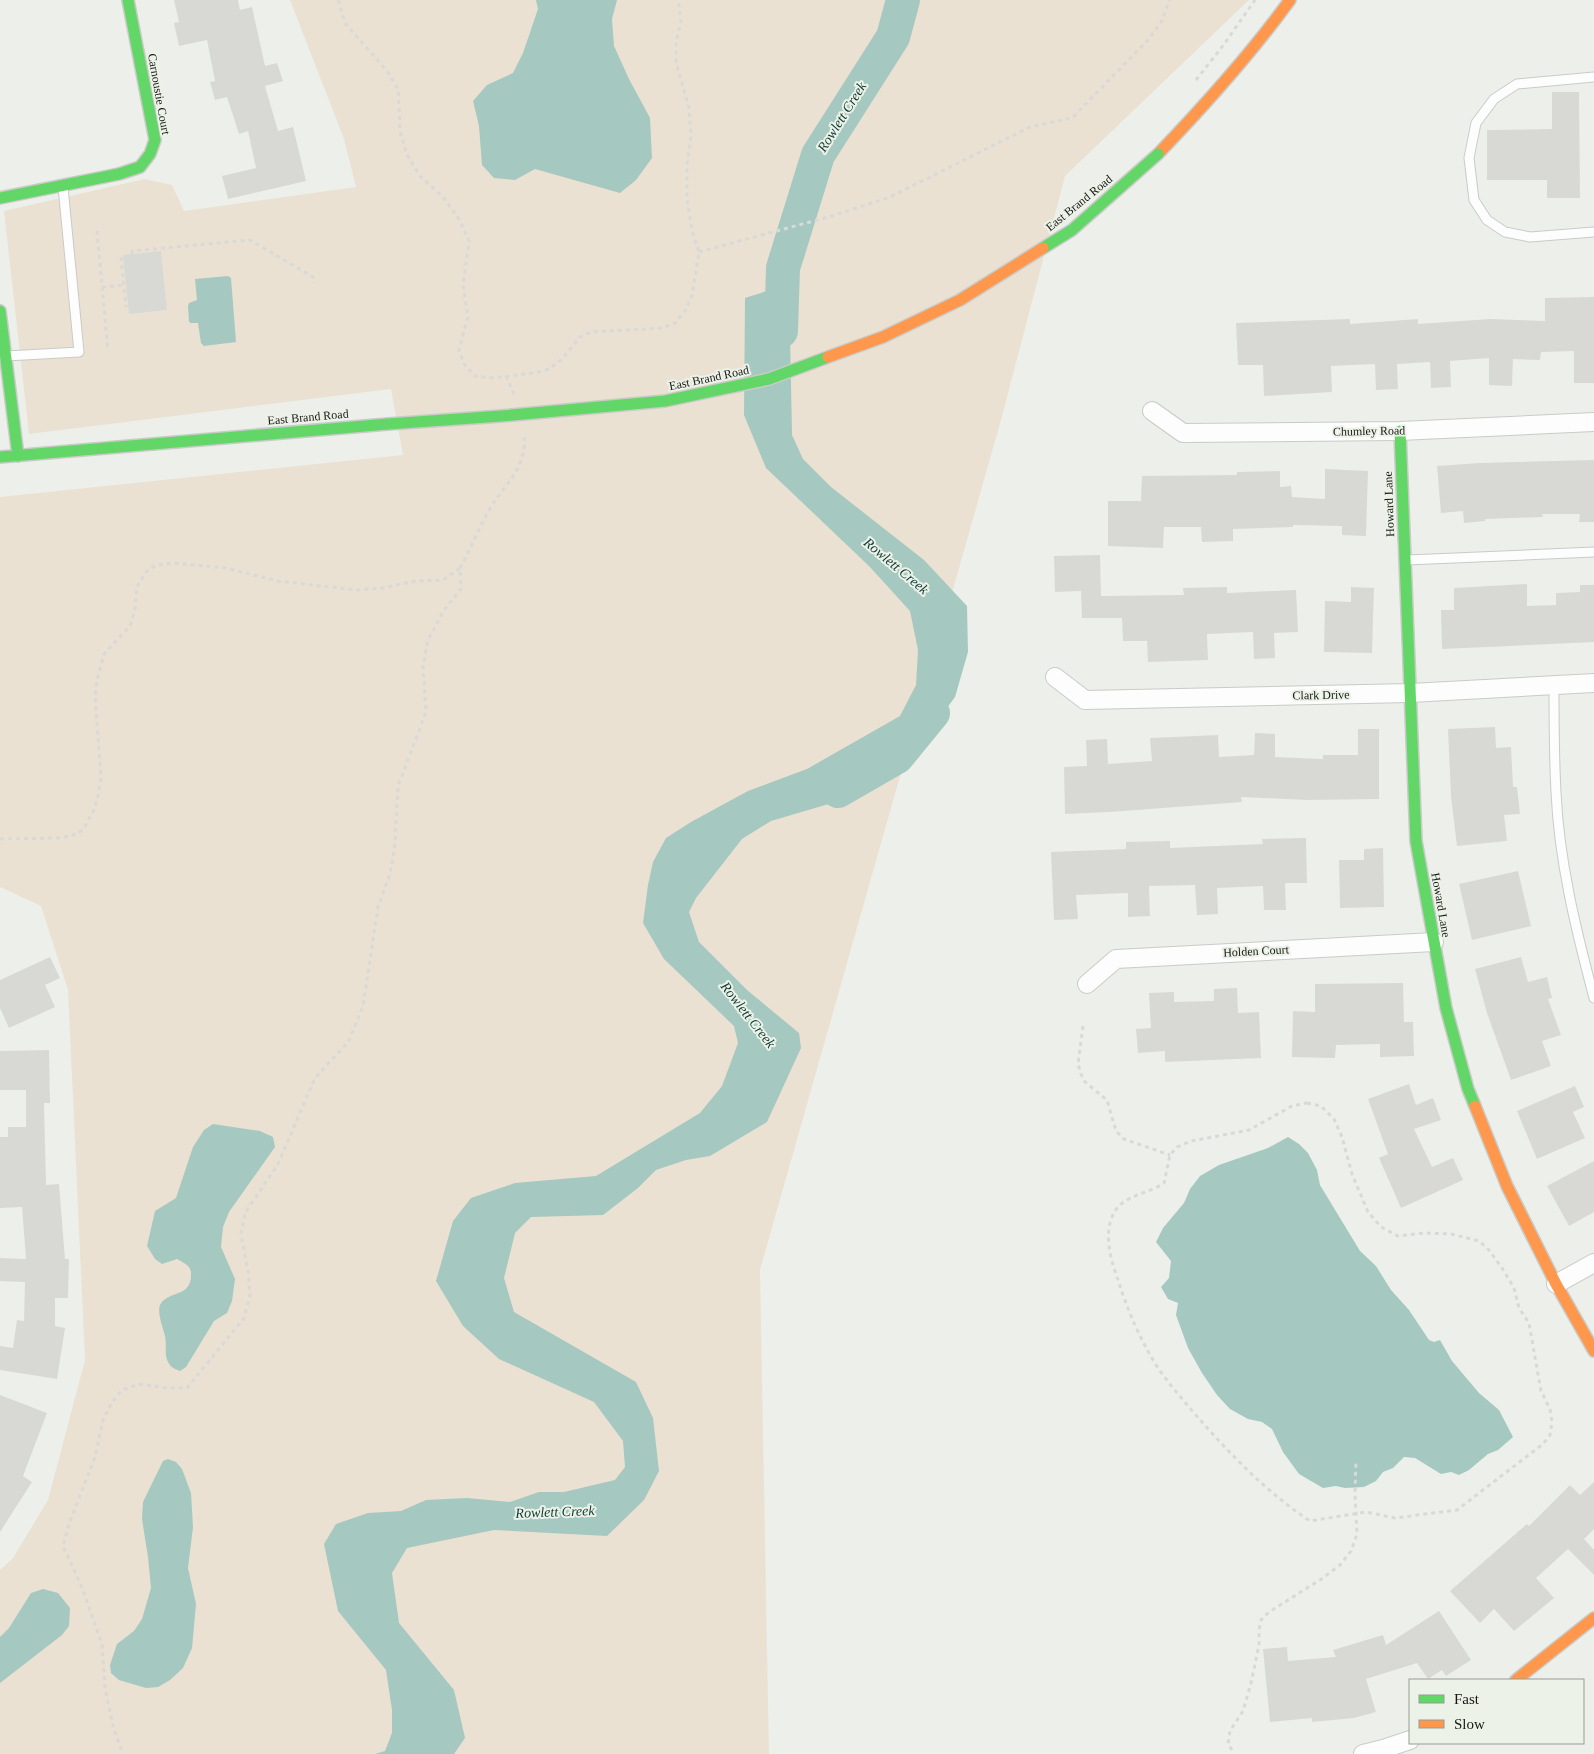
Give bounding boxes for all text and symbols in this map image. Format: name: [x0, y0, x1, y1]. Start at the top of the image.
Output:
street label: Carnoustie Court: [145, 52, 173, 136]
water label: Rowlett Creek: [814, 79, 870, 155]
street label: East Brand Road: [1043, 172, 1115, 234]
street label: East Brand Road: [668, 363, 750, 393]
street label: East Brand Road: [267, 406, 349, 428]
street label: Chumley Road: [1333, 423, 1405, 439]
street label: Howard Lane: [1381, 471, 1397, 537]
water label: Rowlett Creek: [860, 534, 932, 598]
street label: Clark Drive: [1292, 688, 1350, 702]
street label: Howard Lane: [1428, 871, 1454, 939]
street label: Holden Court: [1223, 942, 1290, 960]
water label: Rowlett Creek: [717, 978, 779, 1051]
water label: Rowlett Creek: [514, 1503, 596, 1521]
legend: [1409, 1679, 1584, 1744]
text: Fast: [1454, 1691, 1480, 1707]
text: Slow: [1454, 1716, 1485, 1732]

